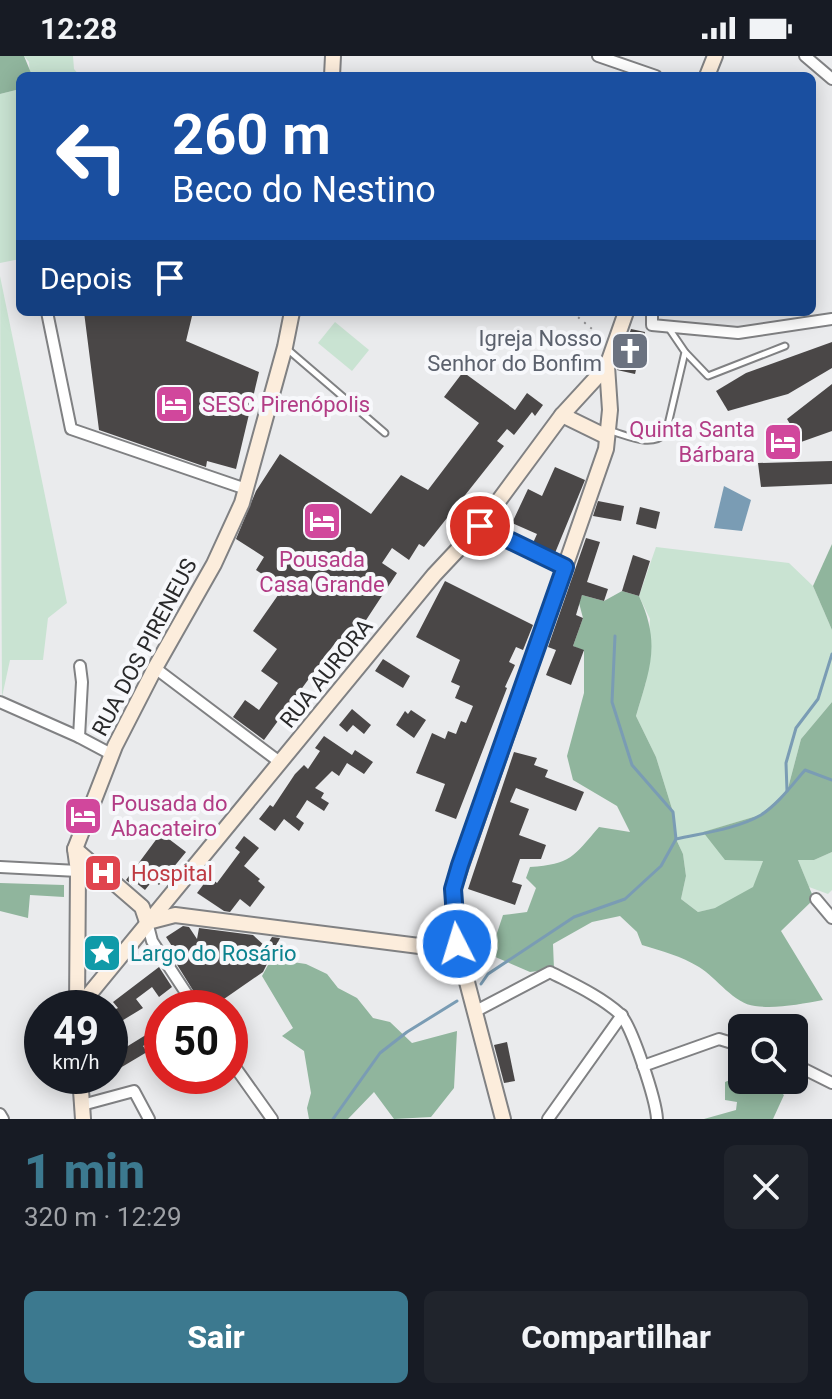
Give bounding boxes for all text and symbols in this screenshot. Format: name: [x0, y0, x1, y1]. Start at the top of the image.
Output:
text: 12:28: [40, 11, 117, 46]
text: 260 m: [172, 102, 331, 168]
icon: left: [40, 104, 144, 208]
text: Beco do Nestino: [172, 169, 436, 211]
icon: arrive: [148, 256, 192, 300]
text: Depois: [40, 261, 132, 296]
place label: Igreja Nosso Senhor do Bonfim: [427, 326, 602, 376]
church icon: Igreja Nosso Senhor do Bonfim: [609, 330, 651, 372]
hotel icon: SESC Pirenópolis: [153, 383, 195, 425]
place label: SESC Pirenópolis: [202, 392, 370, 417]
place label: Quinta Santa Bárbara: [629, 417, 755, 467]
hotel icon: Quinta Santa Bárbara: [762, 421, 804, 463]
pin: [446, 492, 514, 560]
hotel icon: Pousada Casa Grande: [301, 500, 343, 542]
icon: arrive: [458, 504, 502, 548]
place label: Pousada Casa Grande: [259, 547, 385, 597]
street label: RUA DOS PIRENEUS: [87, 554, 202, 740]
street label: RUA AURORA: [275, 613, 378, 733]
place label: Pousada do Abacateiro: [111, 791, 228, 841]
hotel icon: Pousada do Abacateiro: [62, 795, 104, 837]
hospital icon: Hospital: [82, 852, 124, 894]
place label: Hospital: [131, 861, 213, 886]
position arrow: [415, 902, 499, 986]
place icon: Largo do Rosário: [81, 932, 123, 974]
place label: Largo do Rosário: [130, 941, 297, 966]
speed limit sign: 50: [144, 990, 248, 1094]
text: 49: [53, 1008, 99, 1055]
map controls: [728, 1014, 808, 1094]
button: search: [728, 1014, 808, 1094]
text: km/h: [53, 1050, 99, 1074]
text: 1 min: [24, 1143, 145, 1200]
button: close: [724, 1145, 808, 1229]
text: 320 m · 12:29: [24, 1202, 182, 1232]
button: Sair: [24, 1291, 408, 1383]
button: Compartilhar: [424, 1291, 808, 1383]

